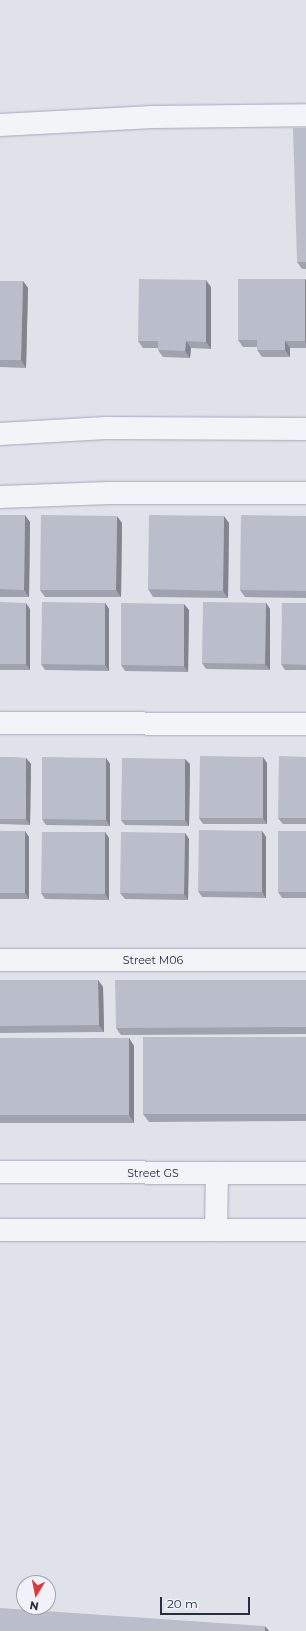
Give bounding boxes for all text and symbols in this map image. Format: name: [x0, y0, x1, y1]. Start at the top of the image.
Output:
street label: Street M06: [123, 953, 183, 967]
street label: Street GS: [127, 1166, 179, 1180]
north arrow: [16, 1575, 56, 1615]
scale bar: [162, 1589, 252, 1615]
text: 20 m: [167, 1596, 198, 1611]
text: N: [29, 1598, 40, 1613]

